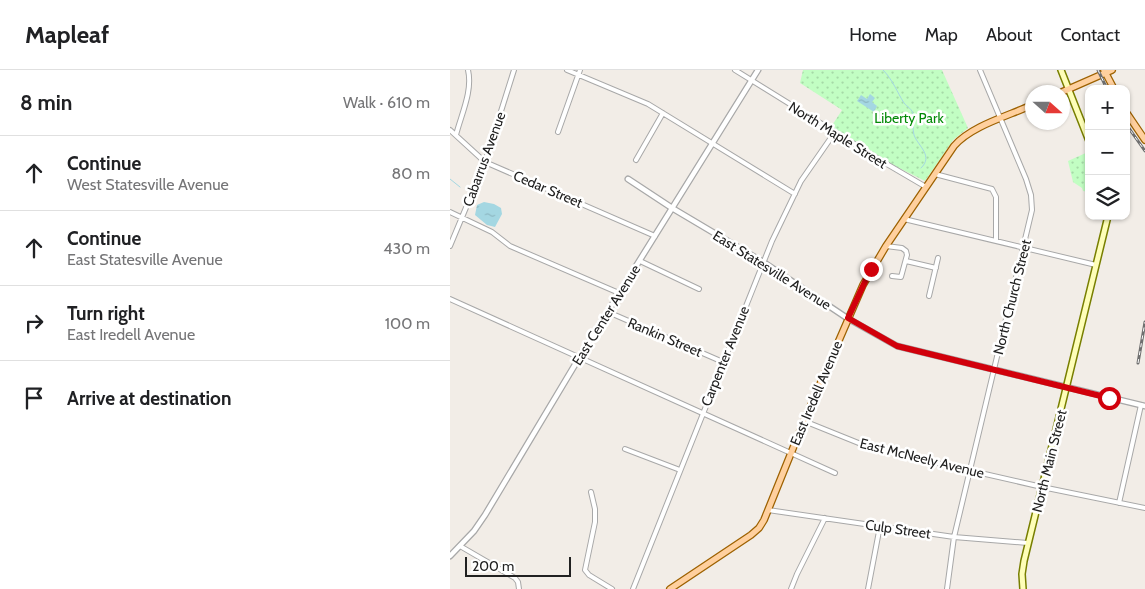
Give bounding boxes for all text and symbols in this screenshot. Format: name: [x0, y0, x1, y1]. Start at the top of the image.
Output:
text: Mapleaf: [25, 20, 109, 49]
text: Home: [849, 24, 897, 46]
text: Map: [925, 24, 958, 46]
text: About: [986, 24, 1032, 46]
text: Contact: [1060, 24, 1120, 46]
north arrow: [1025, 85, 1070, 130]
map controls: [1085, 85, 1130, 220]
button: +: [1085, 85, 1130, 130]
text: 8 min: [20, 90, 72, 115]
text: Walk · 610 m: [343, 93, 430, 112]
street label: North Maple Street: [785, 98, 891, 173]
street label: Cabarrus Avenue: [459, 109, 509, 209]
park label: Liberty Park: [874, 109, 944, 127]
button: −: [1085, 130, 1130, 175]
text: Continue: [67, 152, 141, 175]
icon: ahead: [20, 159, 48, 187]
text: 80 m: [392, 164, 430, 183]
street label: Cedar Street: [511, 166, 586, 212]
text: West Statesville Avenue: [67, 175, 229, 194]
button: layers: [1085, 175, 1130, 220]
street label: East Statesville Avenue: [710, 226, 834, 314]
text: Continue: [67, 227, 141, 250]
icon: ahead: [20, 234, 48, 262]
street label: North Church Street: [989, 237, 1035, 356]
text: 430 m: [383, 239, 430, 258]
text: East Statesville Avenue: [67, 250, 223, 269]
route end: [860, 258, 883, 281]
street label: East Center Avenue: [568, 261, 644, 369]
text: Turn right: [67, 302, 145, 325]
street label: Carpenter Avenue: [697, 303, 753, 409]
icon: right: [20, 309, 48, 337]
street label: Rankin Street: [625, 313, 705, 361]
text: 100 m: [385, 314, 430, 333]
text: East Iredell Avenue: [67, 325, 195, 344]
street label: East Iredell Avenue: [786, 338, 846, 448]
icon: arrive: [20, 384, 48, 412]
text: Arrive at destination: [67, 387, 231, 410]
route start: [1098, 387, 1121, 410]
street label: North Main Street: [1028, 408, 1071, 514]
street label: East McNeely Avenue: [858, 434, 986, 482]
street label: Culp Street: [864, 515, 932, 543]
scale bar: [465, 554, 571, 577]
text: 200 m: [472, 557, 514, 575]

